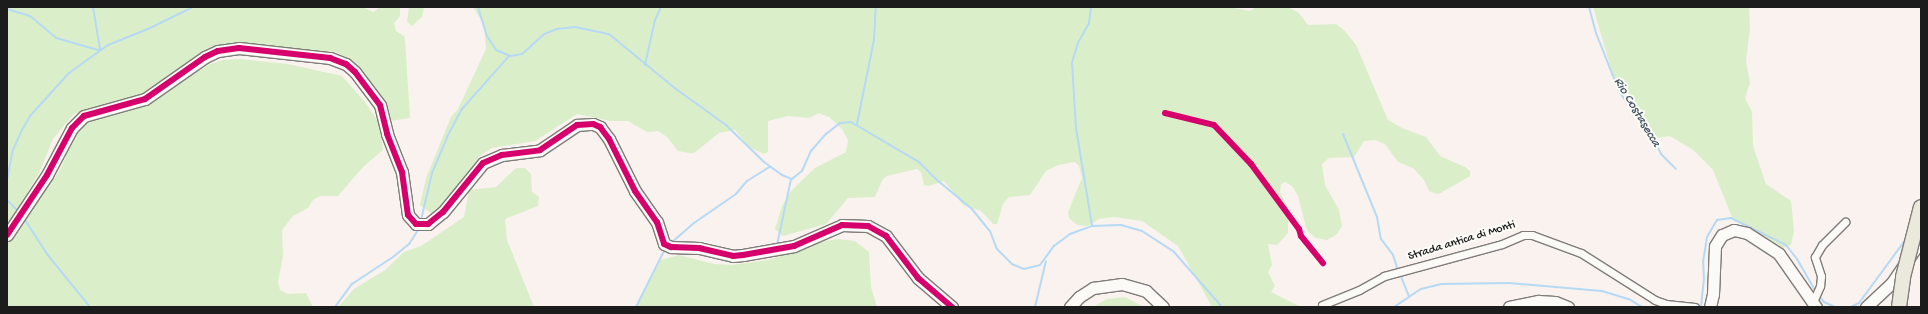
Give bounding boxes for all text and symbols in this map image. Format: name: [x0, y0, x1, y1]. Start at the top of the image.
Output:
water label: Rio Costasecca: [1609, 76, 1663, 150]
street label: Strada antica di Monti: [1407, 219, 1517, 265]

